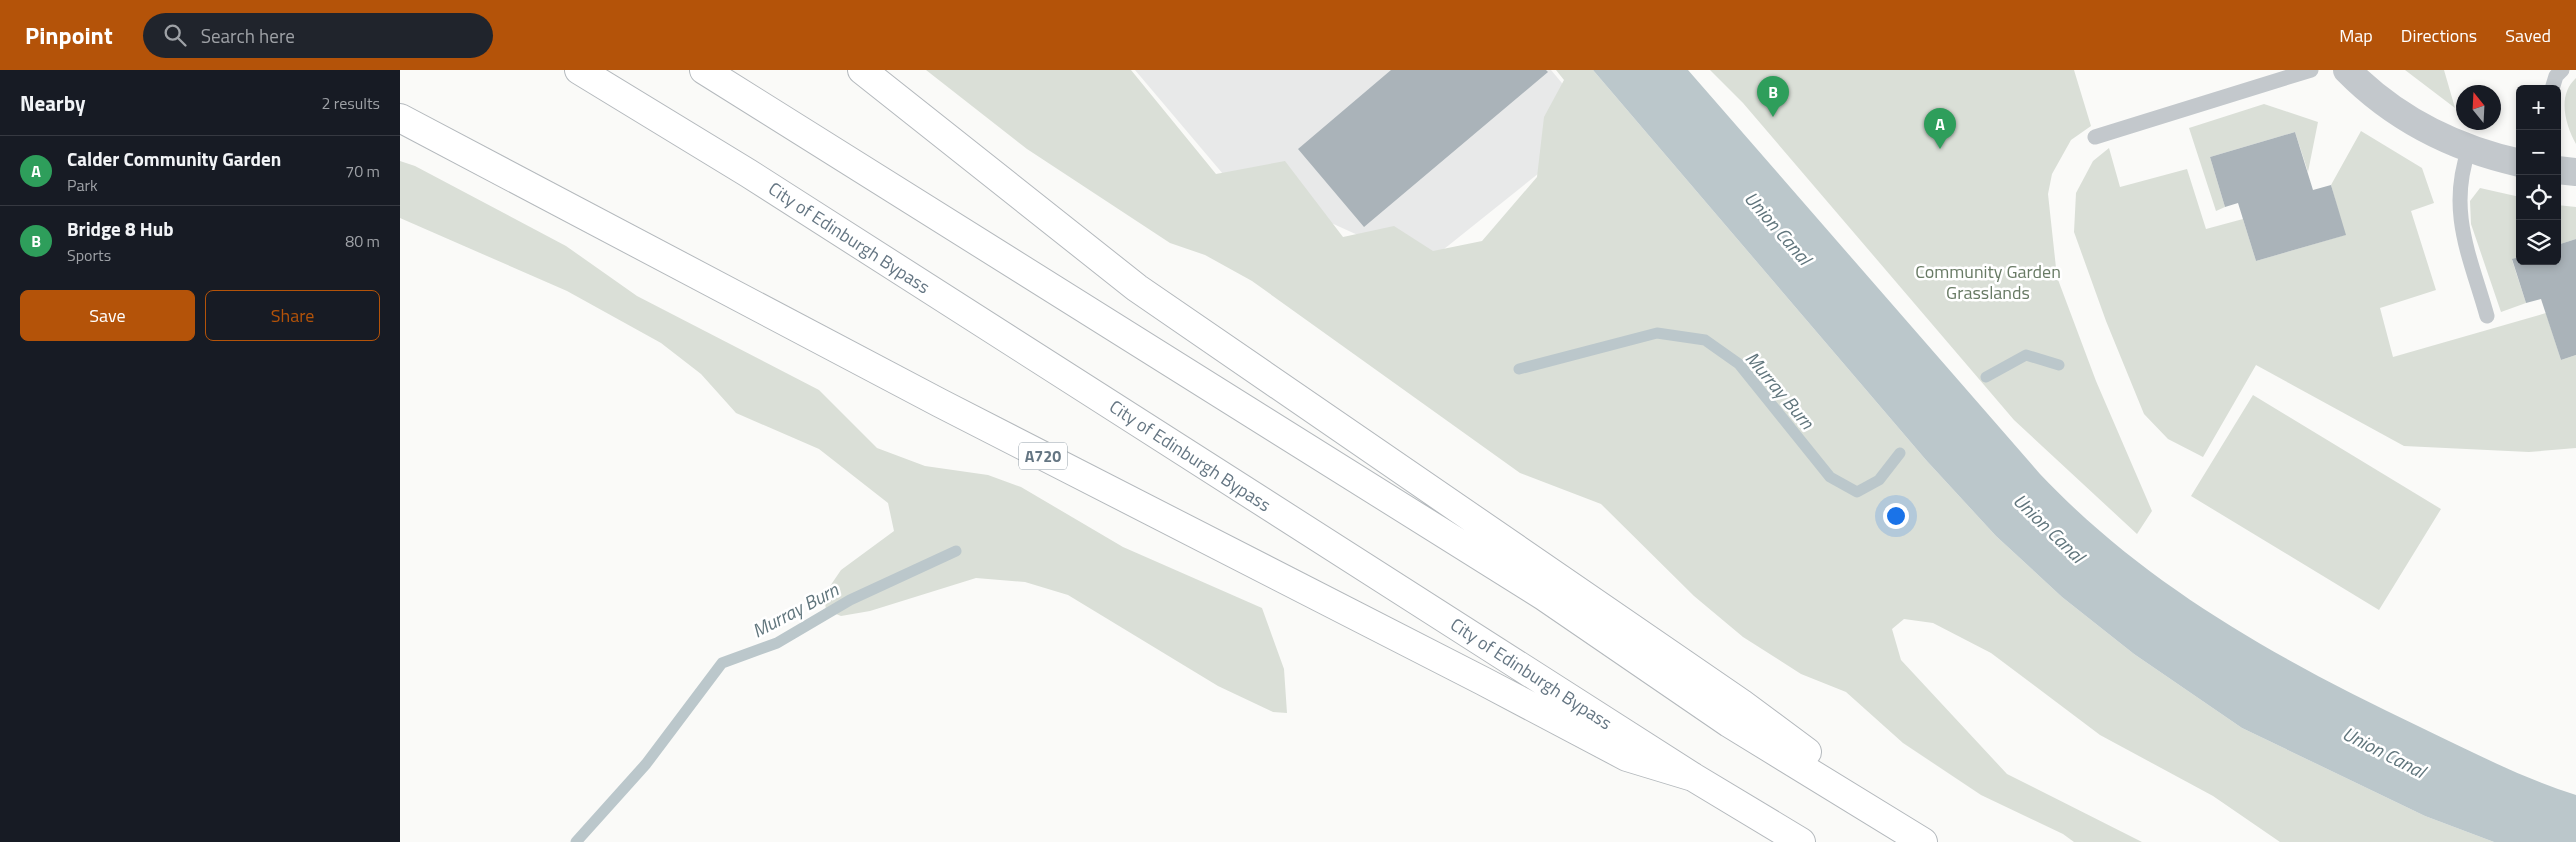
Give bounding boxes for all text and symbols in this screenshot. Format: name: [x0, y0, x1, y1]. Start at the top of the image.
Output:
search box: [143, 13, 493, 58]
text: Pinpoint: [25, 17, 113, 53]
icon: search: [161, 21, 189, 49]
text: Search here: [201, 21, 295, 50]
text: Map: [2339, 22, 2373, 49]
text: Directions: [2401, 22, 2477, 49]
text: Saved: [2505, 22, 2551, 49]
pin: B: [1757, 76, 1789, 117]
north arrow: [2456, 85, 2501, 130]
map controls: [2516, 85, 2561, 265]
button: +: [2516, 85, 2561, 130]
text: Nearby: [20, 87, 85, 119]
text: 2 results: [321, 91, 380, 115]
pin: A: [1924, 108, 1956, 149]
button: −: [2516, 130, 2561, 175]
text: Calder Community Garden: [67, 144, 281, 173]
text: A: [31, 159, 41, 183]
text: 70 m: [345, 159, 380, 183]
text: Park: [67, 173, 98, 197]
street label: City of Edinburgh Bypass: [763, 175, 935, 300]
button: locate: [2516, 175, 2561, 220]
water label: Union Canal: [1738, 184, 1820, 272]
text: Bridge 8 Hub: [67, 214, 174, 243]
button: layers: [2516, 220, 2561, 265]
text: B: [31, 229, 41, 253]
text: 80 m: [345, 229, 380, 253]
text: Sports: [67, 243, 111, 267]
park label: Community Garden Grasslands: [1915, 258, 2061, 306]
button: Save: [20, 290, 195, 341]
button: Share: [205, 290, 380, 341]
water label: Murray Burn: [1739, 344, 1822, 436]
street label: City of Edinburgh Bypass: [1104, 393, 1276, 518]
road number: A720: [1019, 442, 1067, 470]
water label: Union Canal: [2007, 486, 2093, 570]
your location: [1883, 503, 1909, 529]
water label: Murray Burn: [746, 574, 844, 644]
street label: City of Edinburgh Bypass: [1445, 611, 1617, 736]
water label: Union Canal: [2338, 718, 2432, 786]

